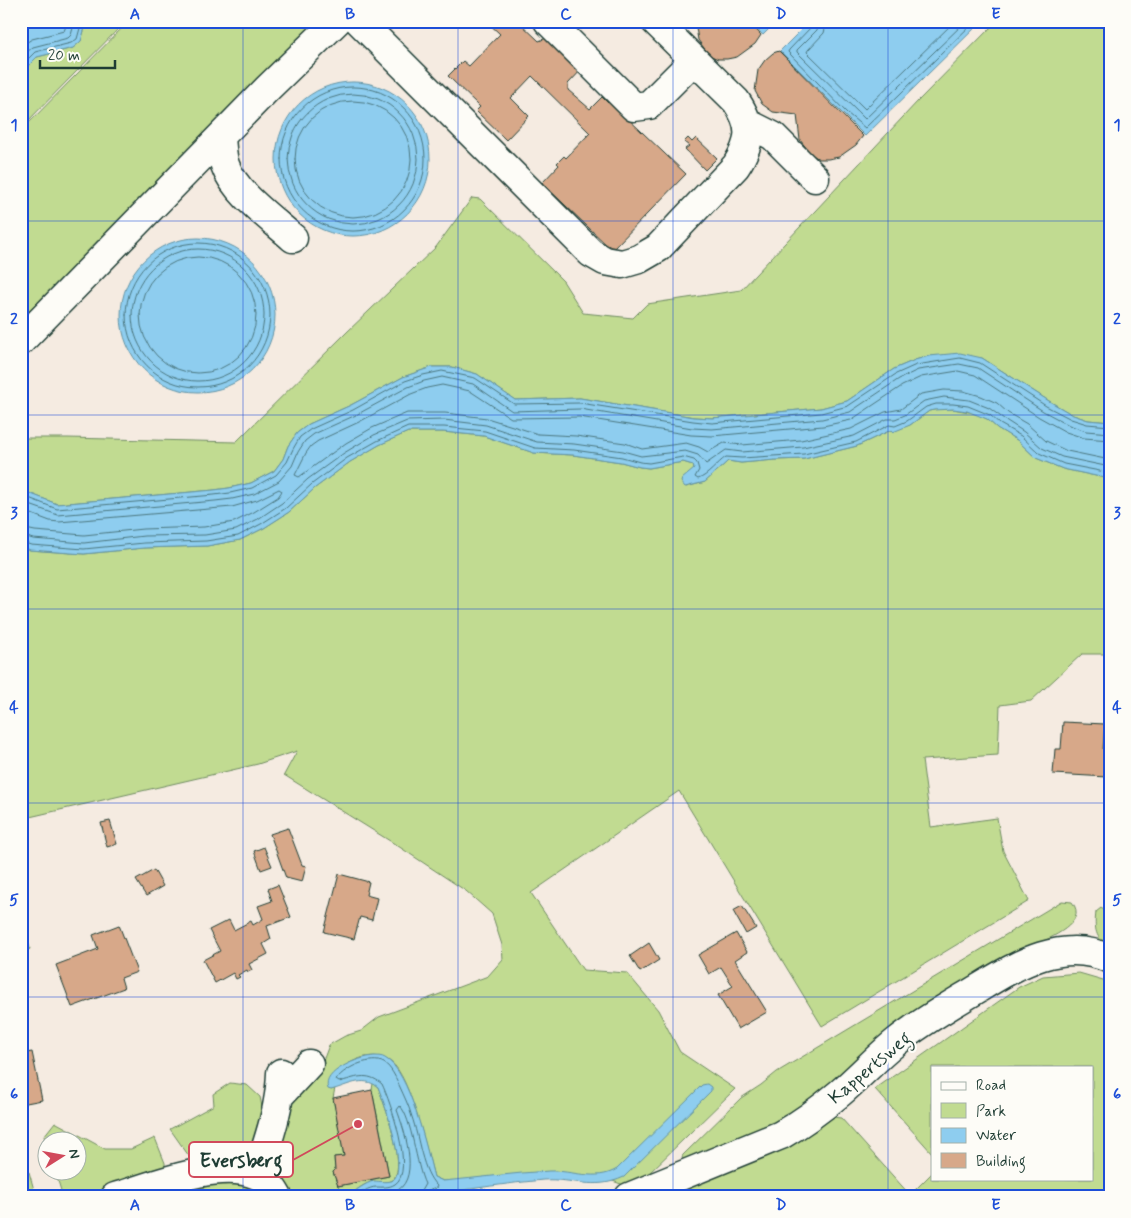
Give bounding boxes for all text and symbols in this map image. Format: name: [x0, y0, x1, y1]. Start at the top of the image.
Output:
text: A: [130, 4, 140, 25]
text: B: [345, 4, 355, 25]
text: C: [560, 4, 572, 25]
text: D: [775, 4, 787, 25]
text: E: [991, 4, 1001, 25]
scale bar: [40, 38, 115, 70]
text: 20 m: [48, 46, 80, 66]
text: 1: [10, 115, 18, 136]
text: 1: [1113, 115, 1121, 136]
text: 2: [10, 309, 18, 330]
text: 2: [1113, 309, 1121, 330]
text: 3: [10, 503, 18, 524]
text: 3: [1113, 503, 1121, 524]
text: 4: [9, 697, 19, 718]
text: 4: [1112, 697, 1122, 718]
text: 5: [9, 890, 19, 911]
text: 5: [1112, 890, 1122, 911]
street label: Kappertsweg: [823, 1026, 919, 1113]
legend: [931, 1066, 1094, 1180]
text: Road: [976, 1076, 1006, 1096]
text: 6: [10, 1084, 18, 1105]
text: 6: [1113, 1084, 1121, 1105]
text: Park: [976, 1102, 1006, 1122]
text: Water: [976, 1126, 1016, 1146]
north arrow: [38, 1130, 88, 1180]
callout: Eversberg: [189, 1142, 293, 1177]
text: N: [64, 1147, 84, 1160]
text: Eversberg: [199, 1148, 283, 1177]
text: Building: [976, 1152, 1026, 1173]
text: A: [130, 1195, 140, 1216]
text: B: [345, 1195, 355, 1216]
text: C: [560, 1195, 572, 1216]
text: D: [775, 1195, 787, 1216]
text: E: [991, 1195, 1001, 1216]

